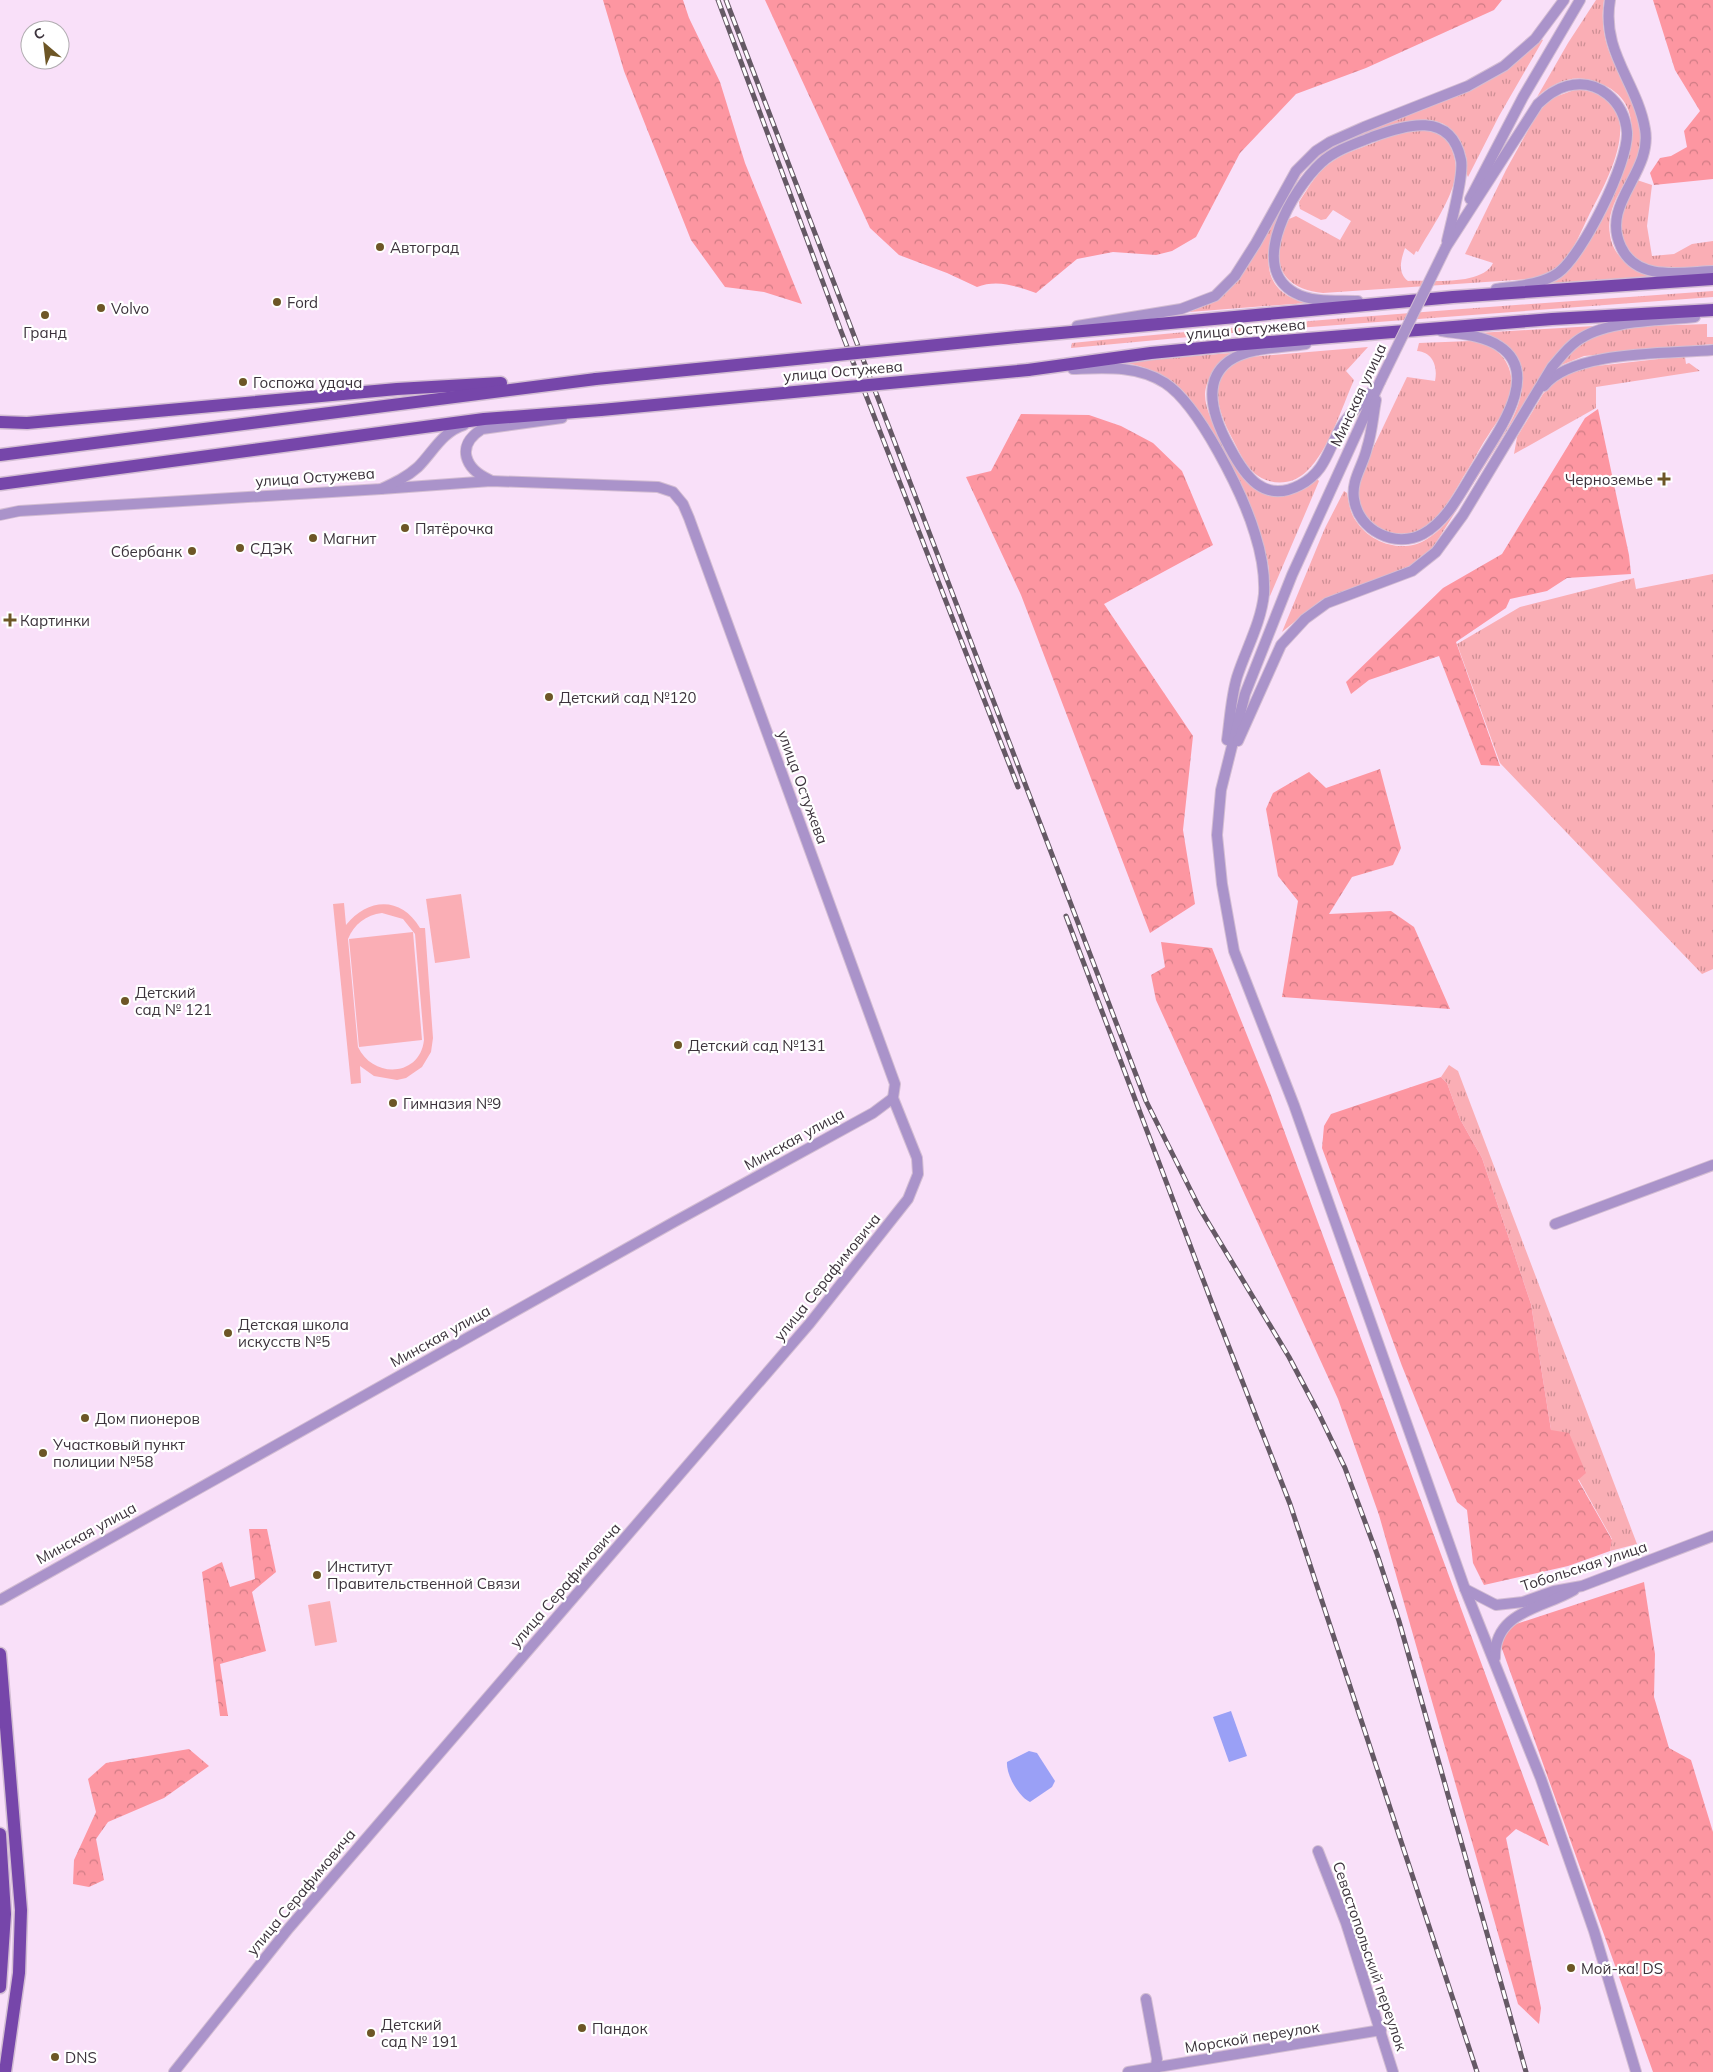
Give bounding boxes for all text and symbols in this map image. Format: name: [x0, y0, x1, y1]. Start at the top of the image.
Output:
north arrow: [20, 20, 70, 70]
text: С: [30, 23, 47, 44]
place label: Автоград: [390, 238, 459, 257]
marker: Автоград: [374, 241, 386, 253]
place label: Ford: [287, 293, 318, 312]
marker: Ford: [271, 296, 283, 308]
place label: Volvo: [111, 299, 149, 318]
marker: Volvo: [95, 302, 107, 314]
marker: Гранд: [39, 309, 51, 321]
street label: улица Остужева: [1186, 314, 1306, 344]
place label: Гранд: [23, 323, 67, 342]
street label: Минская улица: [1326, 340, 1390, 450]
street label: улица Остужева: [783, 356, 903, 386]
place label: Госпожа удача: [253, 373, 362, 392]
marker: Госпожа удача: [237, 376, 249, 388]
street label: улица Остужева: [255, 463, 375, 491]
place label: Черноземье: [1565, 470, 1653, 489]
marker: Черноземье: [1657, 472, 1671, 486]
place label: Пятёрочка: [415, 519, 493, 538]
marker: Пятёрочка: [399, 522, 411, 534]
place label: Магнит: [323, 529, 377, 548]
marker: Магнит: [307, 532, 319, 544]
place label: СДЭК: [250, 539, 293, 558]
place label: Сбербанк: [111, 542, 183, 561]
marker: СДЭК: [234, 542, 246, 554]
marker: Сбербанк: [186, 545, 198, 557]
place label: Картинки: [20, 611, 90, 630]
marker: Картинки: [4, 614, 16, 626]
place label: Детский сад №120: [559, 688, 697, 707]
marker: Детский сад №120: [543, 691, 555, 703]
street label: улица Остужева: [774, 728, 832, 846]
place label: Детский сад № 121: [135, 983, 212, 1019]
marker: Детский сад № 121: [119, 995, 131, 1007]
place label: Детский сад №131: [688, 1036, 826, 1055]
marker: Детский сад №131: [672, 1039, 684, 1051]
place label: Гимназия №9: [403, 1094, 501, 1113]
marker: Гимназия №9: [387, 1097, 399, 1109]
street label: Минская улица: [741, 1104, 847, 1174]
street label: улица Серафимовича: [770, 1209, 884, 1345]
street label: Минская улица: [387, 1301, 493, 1371]
place label: Детская школа искусств №5: [238, 1315, 349, 1351]
marker: Детская школа искусств №5: [222, 1327, 234, 1339]
place label: Дом пионеров: [95, 1409, 200, 1428]
marker: Дом пионеров: [79, 1412, 91, 1424]
place label: Участковый пункт полиции №58: [52, 1435, 185, 1471]
marker: Участковый пункт полиции №58: [37, 1447, 49, 1459]
street label: Минская улица: [33, 1498, 139, 1568]
street label: улица Серафимовича: [506, 1519, 624, 1651]
street label: Тобольская улица: [1518, 1537, 1650, 1595]
place label: Институт Правительственной Связи: [327, 1557, 520, 1593]
marker: Институт Правительственной Связи: [311, 1569, 323, 1581]
street label: улица Серафимовича: [243, 1825, 359, 1959]
street label: Севастопольский переулок: [1329, 1859, 1412, 2054]
place label: Мой-ка! DS: [1581, 1959, 1663, 1978]
marker: Мой-ка! DS: [1565, 1962, 1577, 1974]
place label: Детский сад № 191: [381, 2015, 458, 2051]
street label: Морской переулок: [1183, 2017, 1321, 2057]
place label: Пандок: [592, 2019, 648, 2038]
marker: Пандок: [576, 2022, 588, 2034]
marker: Детский сад № 191: [365, 2027, 377, 2039]
place label: DNS: [65, 2048, 97, 2067]
marker: DNS: [49, 2051, 61, 2063]

